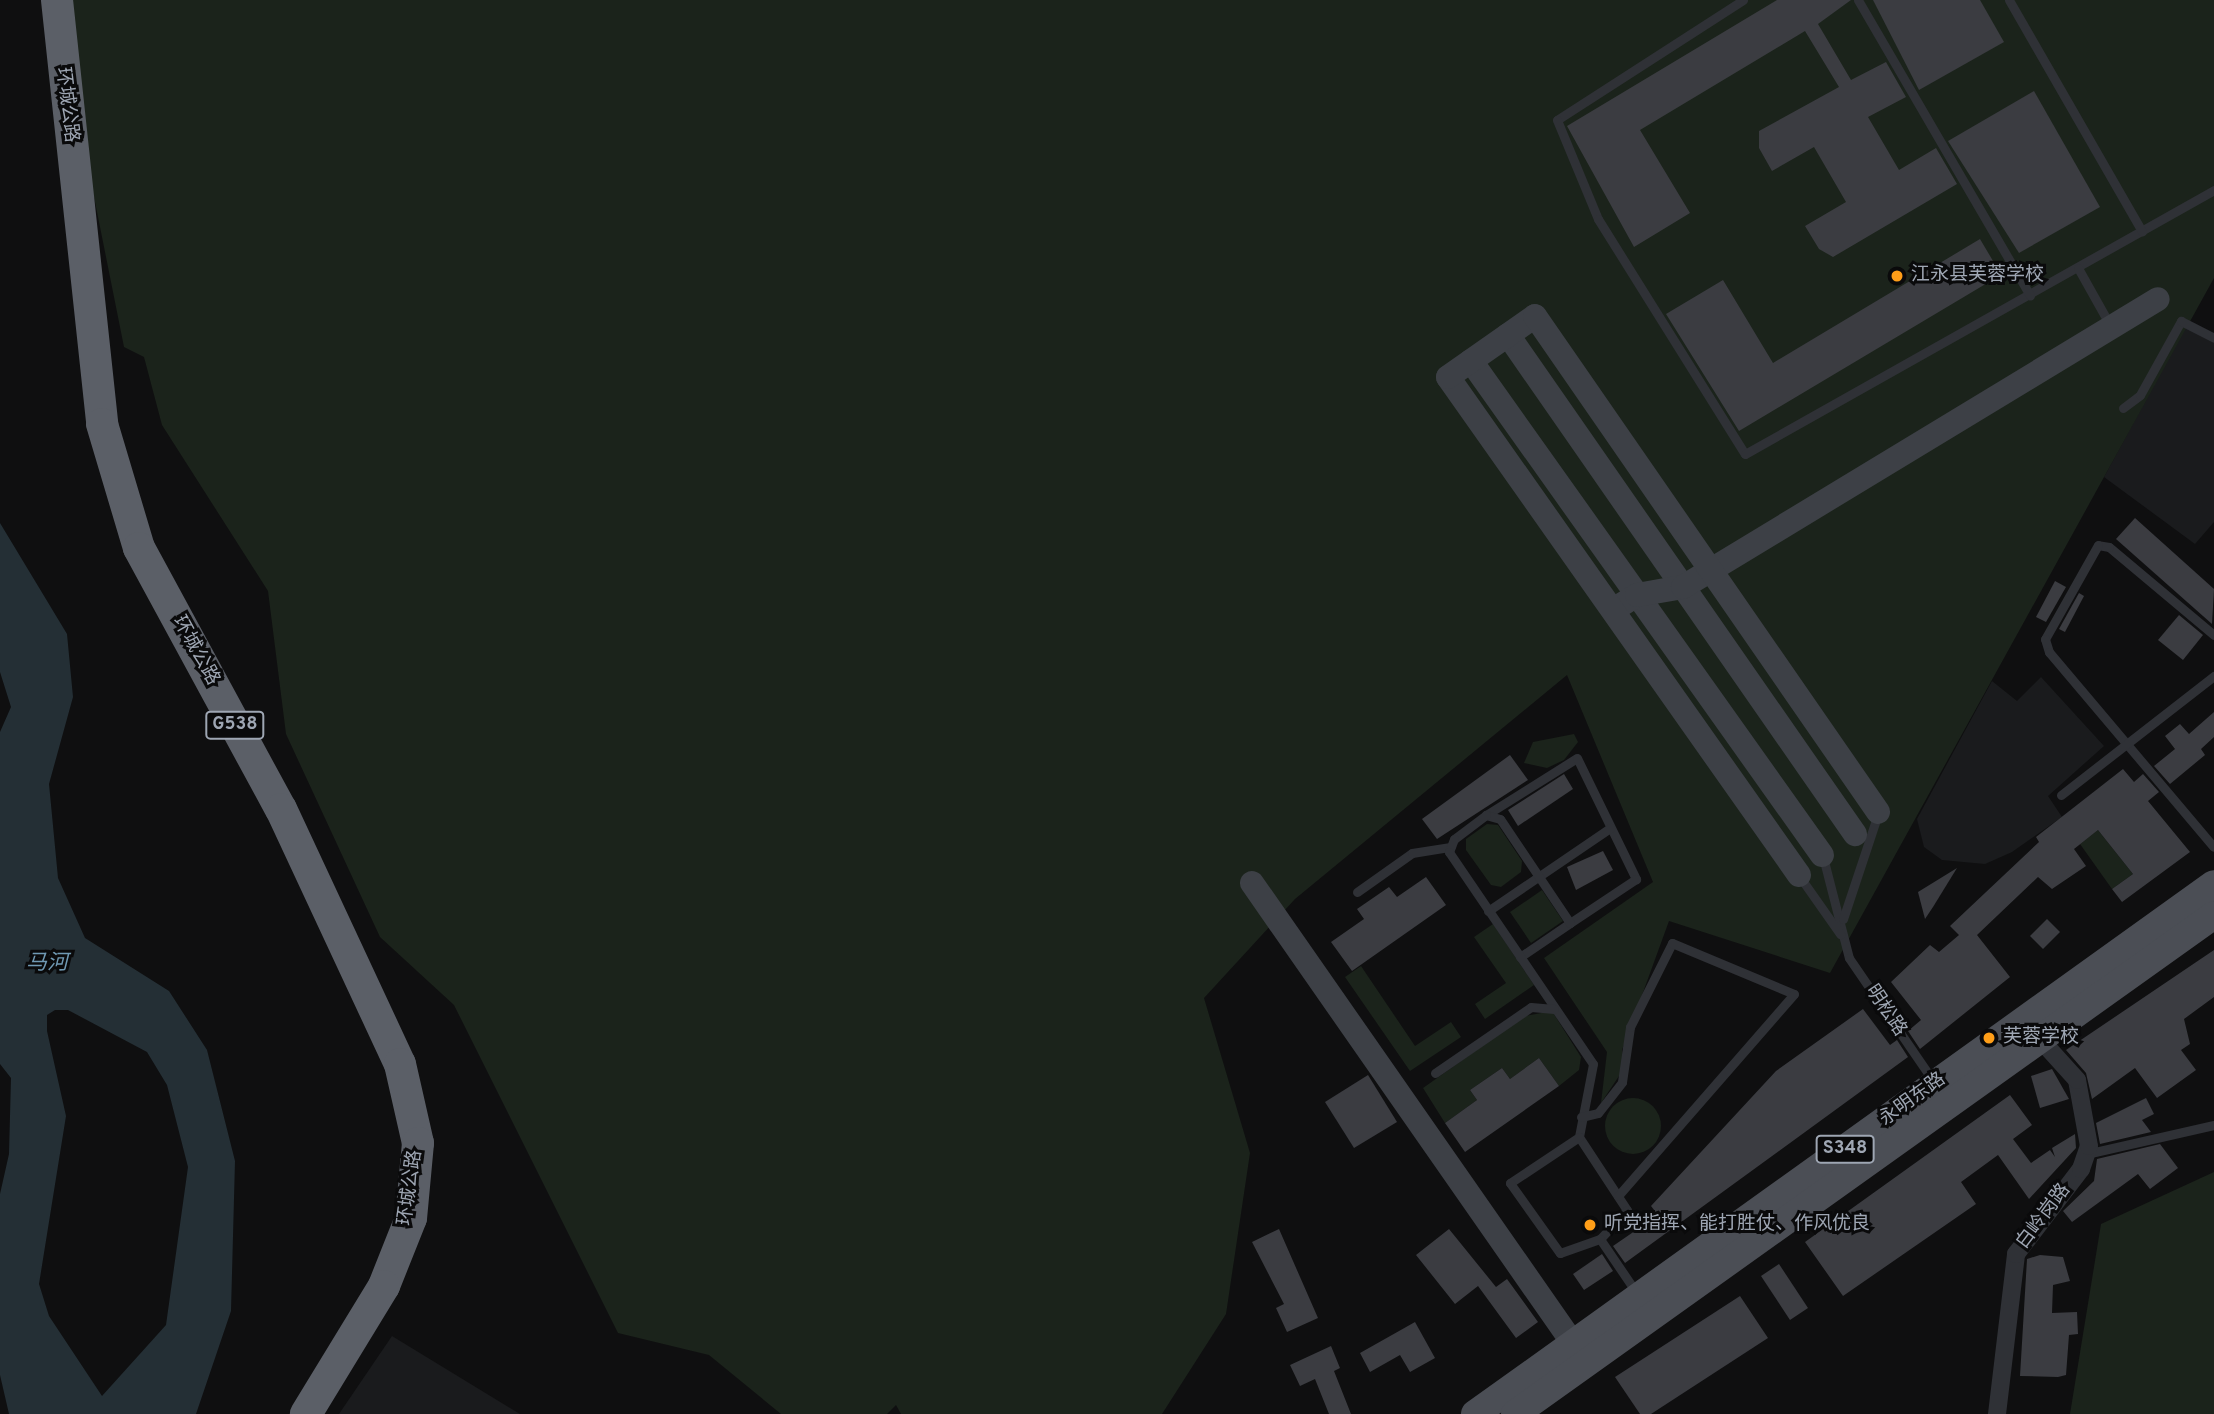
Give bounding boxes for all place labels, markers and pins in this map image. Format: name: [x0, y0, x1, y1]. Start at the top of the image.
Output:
place label: 江永县芙蓉学校: [1911, 265, 2044, 287]
marker: 江永县芙蓉学校: [1889, 268, 1905, 284]
place label: 芙蓉学校: [2003, 1027, 2079, 1049]
marker: 芙蓉学校: [1981, 1030, 1997, 1046]
place label: 听党指挥、能打胜仗、作风优良: [1604, 1214, 1870, 1236]
marker: 听党指挥、能打胜仗、作风优良: [1582, 1217, 1598, 1233]

